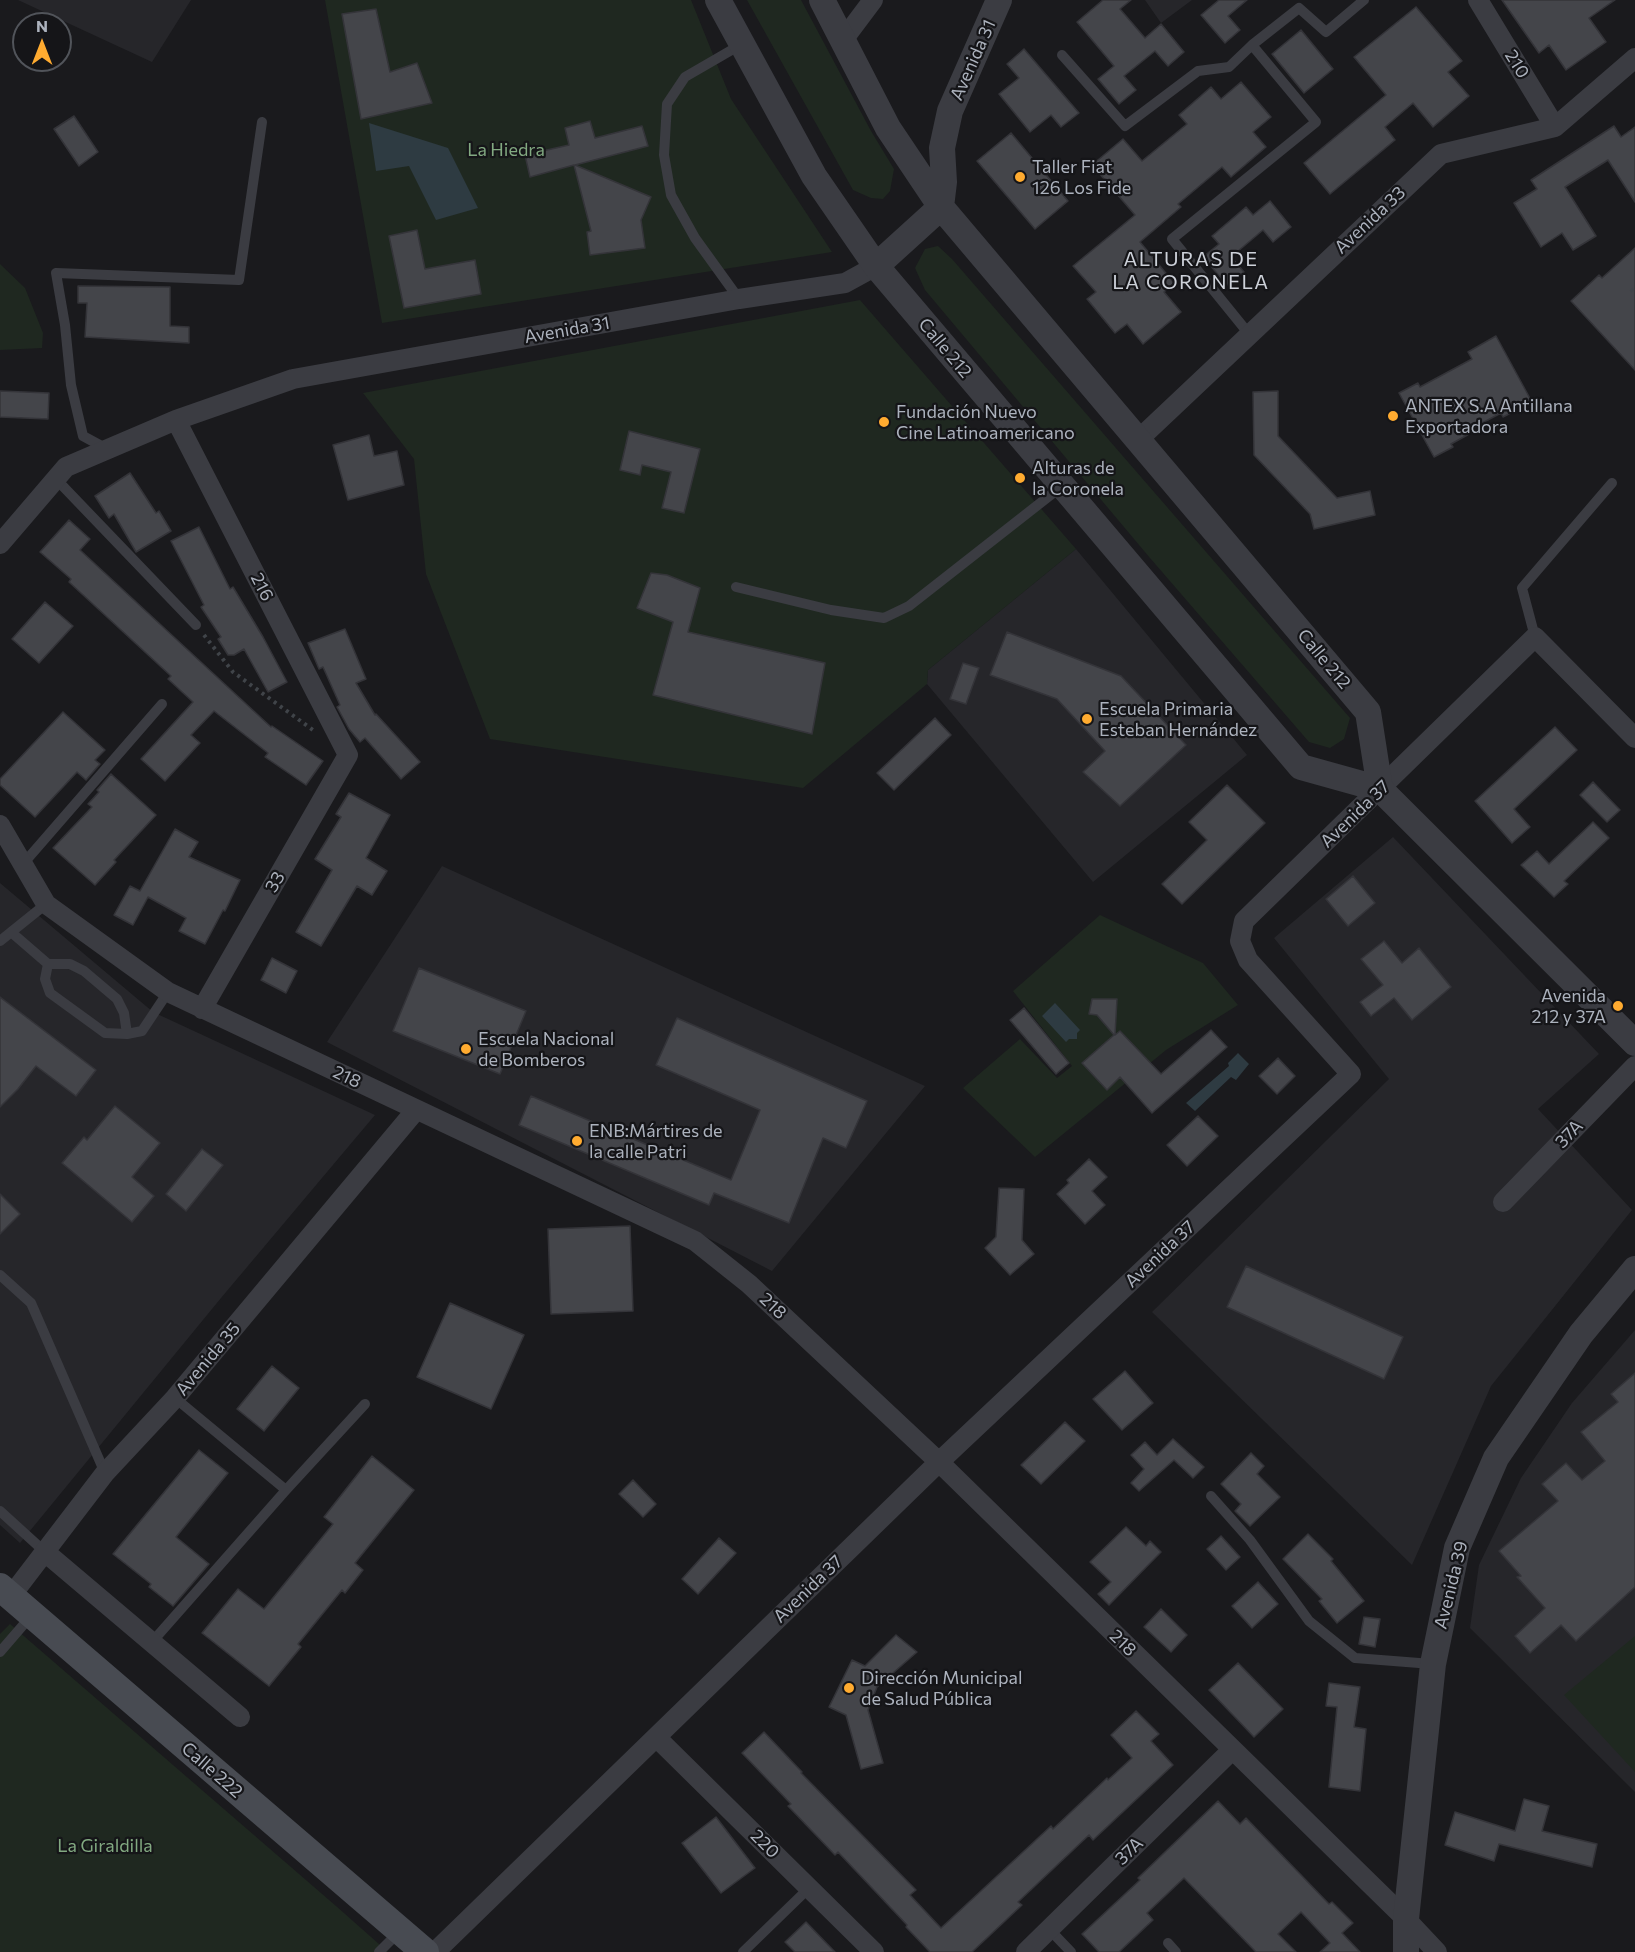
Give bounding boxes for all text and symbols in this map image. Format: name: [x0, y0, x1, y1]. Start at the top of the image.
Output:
north arrow: [12, 12, 72, 72]
text: N: [36, 16, 48, 35]
street label: Avenida 31: [946, 16, 1000, 104]
street label: 210: [1500, 46, 1534, 82]
park label: La Hiedra: [467, 139, 545, 161]
place label: Taller Fiat 126 Los Fide: [1032, 156, 1131, 198]
marker: Taller Fiat 126 Los Fide: [1013, 170, 1027, 184]
street label: Avenida 33: [1330, 182, 1410, 258]
district label: ALTURAS DE LA CORONELA: [1112, 247, 1270, 294]
street label: Avenida 31: [523, 312, 611, 348]
street label: Calle 212: [914, 314, 976, 382]
place label: ANTEX S.A Antillana Exportadora: [1405, 395, 1573, 438]
place label: Fundación Nuevo Cine Latinoamericano: [896, 401, 1075, 444]
marker: ANTEX S.A Antillana Exportadora: [1386, 409, 1400, 423]
marker: Fundación Nuevo Cine Latinoamericano: [877, 415, 891, 429]
place label: Alturas de la Coronela: [1032, 457, 1124, 500]
marker: Alturas de la Coronela: [1013, 471, 1027, 485]
street label: 216: [246, 569, 278, 605]
street label: Calle 212: [1293, 625, 1355, 693]
place label: Escuela Primaria Esteban Hernández: [1099, 698, 1257, 740]
marker: Escuela Primaria Esteban Hernández: [1080, 712, 1094, 726]
street label: Avenida 37: [1316, 776, 1394, 852]
street label: 33: [261, 868, 289, 896]
place label: Avenida 212 y 37A: [1532, 985, 1606, 1028]
marker: Avenida 212 y 37A: [1611, 999, 1625, 1013]
place label: Escuela Nacional de Bomberos: [478, 1028, 614, 1070]
marker: Escuela Nacional de Bomberos: [459, 1042, 473, 1056]
street label: 218: [329, 1061, 365, 1093]
street label: 37A: [1551, 1115, 1587, 1153]
place label: ENB:Mártires de la calle Patri: [589, 1120, 723, 1162]
marker: ENB:Mártires de la calle Patri: [570, 1134, 584, 1148]
street label: Avenida 37: [1120, 1216, 1200, 1292]
street label: 218: [755, 1288, 791, 1324]
street label: Avenida 35: [171, 1318, 245, 1400]
street label: Avenida 39: [1430, 1539, 1472, 1631]
street label: Avenida 37: [769, 1551, 847, 1627]
street label: 218: [1105, 1625, 1141, 1661]
place label: Dirección Municipal de Salud Pública: [861, 1667, 1023, 1710]
marker: Dirección Municipal de Salud Pública: [842, 1681, 856, 1695]
street label: Calle 222: [177, 1738, 247, 1802]
street label: 220: [746, 1825, 784, 1863]
street label: 37A: [1110, 1833, 1148, 1869]
park label: La Giraldilla: [57, 1835, 153, 1857]

